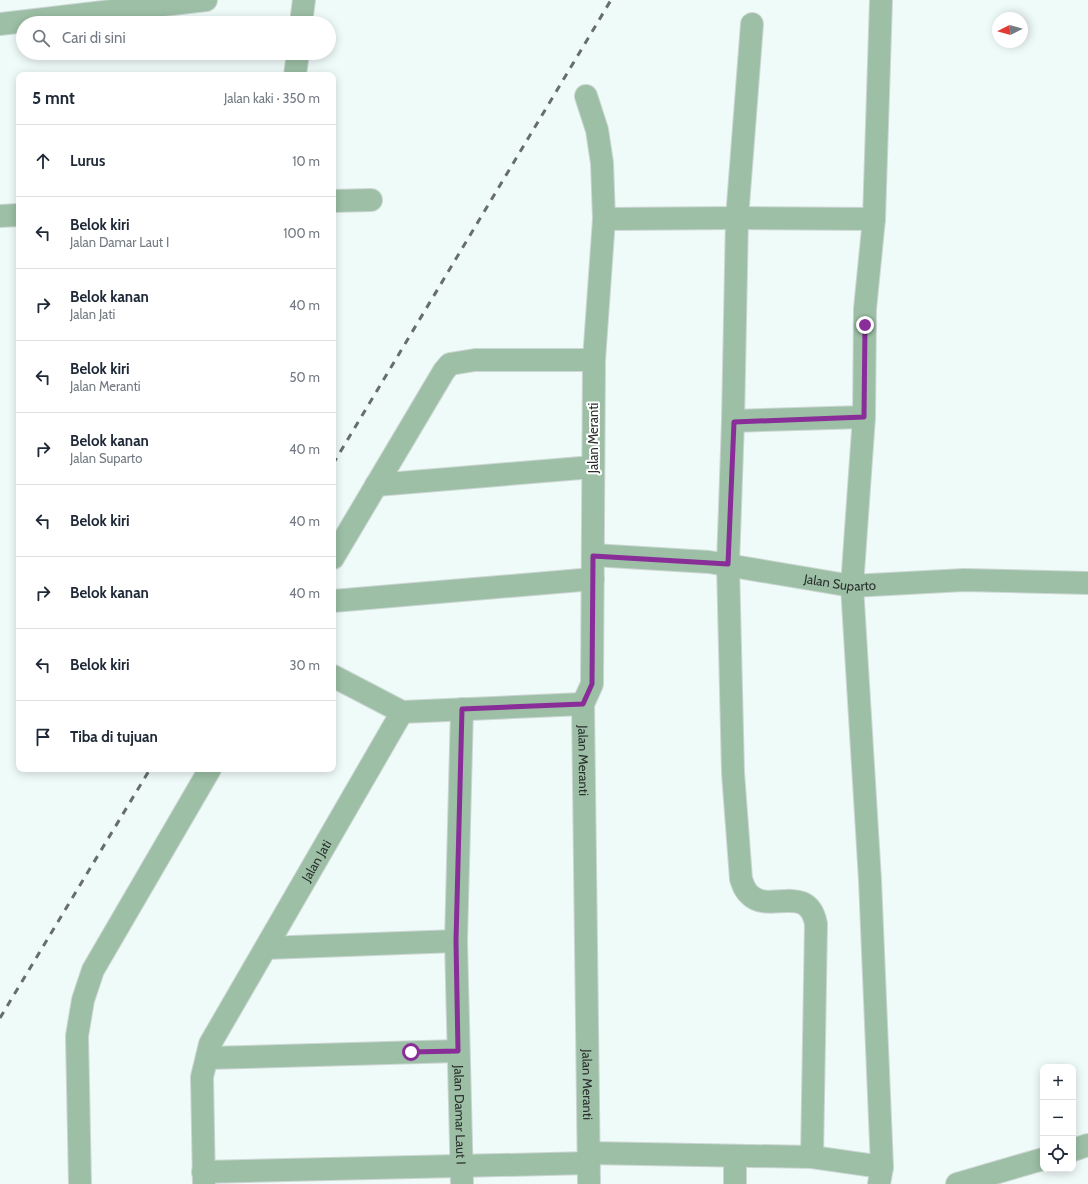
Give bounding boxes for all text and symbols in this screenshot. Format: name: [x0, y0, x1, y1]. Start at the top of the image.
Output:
north arrow: [992, 12, 1028, 48]
search box: [16, 16, 336, 60]
icon: search: [30, 27, 52, 49]
text: Cari di sini: [62, 29, 126, 47]
text: 5 mnt: [32, 88, 75, 108]
text: Jalan kaki · 350 m: [224, 90, 320, 106]
icon: ahead: [32, 150, 54, 172]
text: Lurus: [70, 152, 105, 170]
text: 10 m: [292, 153, 320, 169]
text: Belok kiri: [70, 216, 130, 234]
icon: left: [32, 222, 54, 244]
text: 100 m: [283, 225, 320, 241]
text: Jalan Damar Laut I: [70, 234, 169, 250]
text: Belok kanan: [70, 288, 149, 306]
icon: right: [32, 294, 54, 316]
text: 40 m: [289, 297, 320, 313]
text: Jalan Jati: [70, 306, 115, 322]
route end: [856, 316, 874, 334]
text: Belok kiri: [70, 360, 130, 378]
icon: left: [32, 366, 54, 388]
text: 50 m: [290, 369, 320, 385]
text: Jalan Meranti: [70, 378, 141, 394]
street label: Jalan Meranti: [585, 403, 601, 474]
text: Belok kanan: [70, 432, 149, 450]
icon: right: [32, 438, 54, 460]
text: 40 m: [289, 441, 320, 457]
text: Jalan Suparto: [70, 450, 142, 466]
icon: left: [32, 510, 54, 532]
text: Belok kiri: [70, 512, 130, 530]
text: 40 m: [289, 513, 320, 529]
street label: Jalan Suparto: [802, 570, 876, 594]
icon: right: [32, 582, 54, 604]
text: Belok kanan: [70, 584, 149, 602]
text: 40 m: [289, 585, 320, 601]
icon: left: [32, 654, 54, 676]
text: Belok kiri: [70, 656, 130, 674]
text: 30 m: [290, 657, 320, 673]
street label: Jalan Meranti: [575, 724, 592, 796]
icon: arrive: [32, 726, 54, 748]
text: Tiba di tujuan: [70, 728, 158, 746]
street label: Jalan Jati: [297, 837, 334, 885]
route start: [402, 1043, 420, 1061]
street label: Jalan Meranti: [579, 1048, 596, 1120]
street label: Jalan Damar Laut I: [451, 1064, 470, 1165]
map controls: [1040, 1064, 1076, 1172]
button: +: [1040, 1064, 1076, 1100]
button: −: [1040, 1100, 1076, 1136]
button: locate: [1040, 1136, 1076, 1172]

